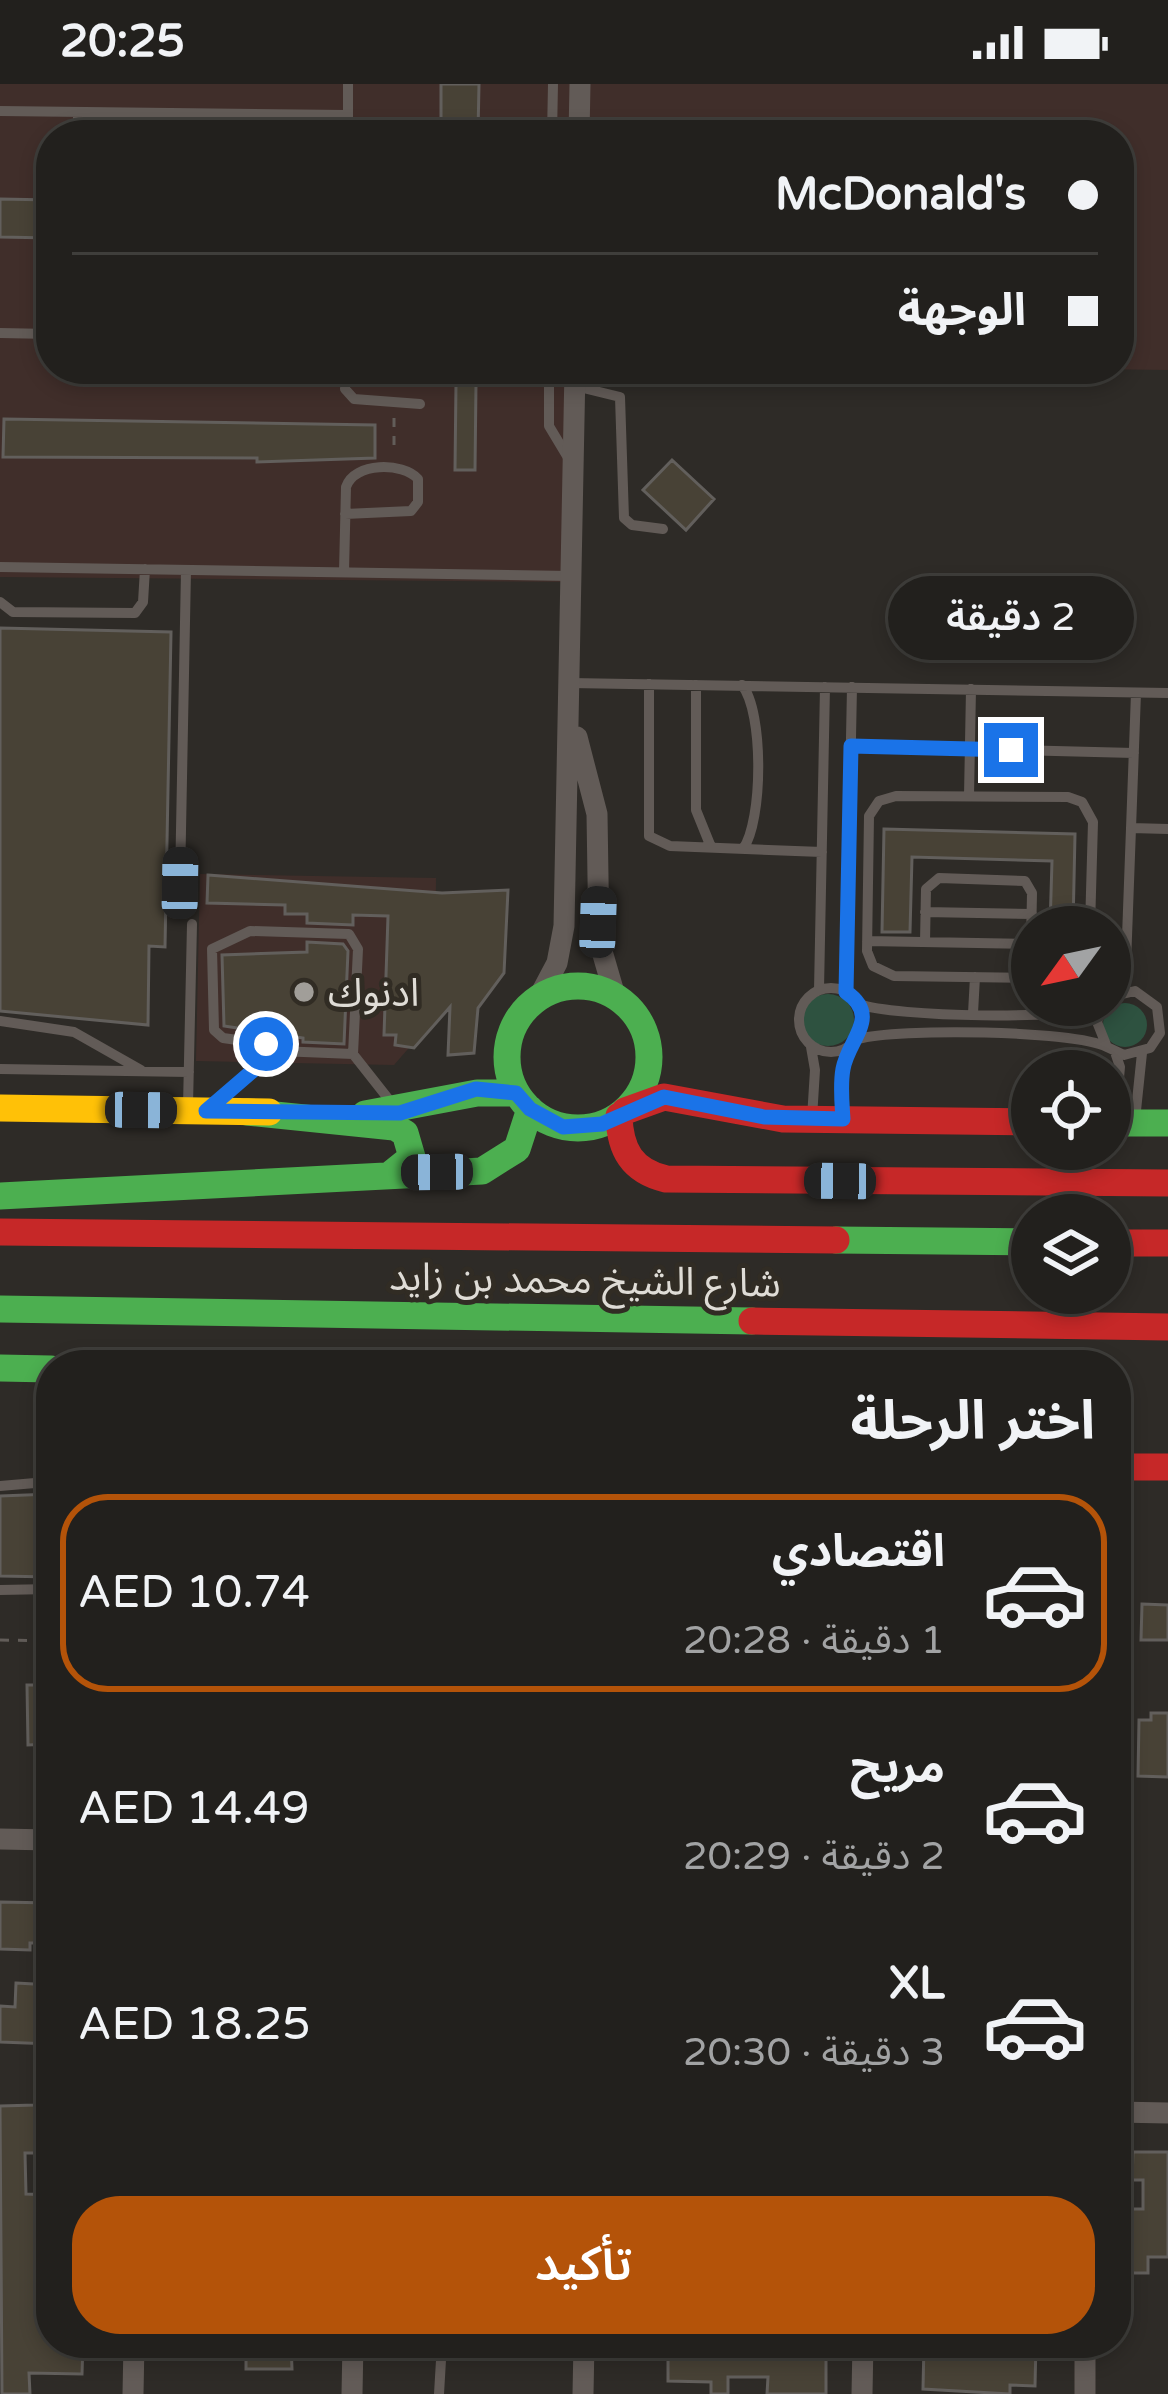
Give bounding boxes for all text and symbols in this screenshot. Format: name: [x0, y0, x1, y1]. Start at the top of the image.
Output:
text: 20:25: [60, 15, 185, 69]
text: McDonald's: [775, 168, 1026, 222]
text: الوجهة: [898, 284, 1026, 338]
callout: 2 دقيقة: [888, 576, 1134, 660]
text: 2 دقيقة: [946, 594, 1076, 641]
route end: [984, 723, 1038, 777]
car: [161, 847, 199, 919]
car: [579, 885, 617, 959]
north arrow: [1011, 906, 1131, 1026]
map controls: [1011, 906, 1131, 1314]
place label: ادنوك: [328, 970, 419, 1017]
marker: ادنوك: [291, 979, 317, 1005]
route start: [239, 1017, 293, 1071]
button: locate: [1011, 1050, 1131, 1170]
car: [105, 1091, 177, 1129]
car: [401, 1153, 473, 1191]
car: [804, 1162, 876, 1200]
button: layers: [1011, 1194, 1131, 1314]
street label: شارع الشيخ محمد بن زايد: [389, 1254, 781, 1312]
text: اختر الرحلة: [850, 1389, 1095, 1454]
text: اقتصادي: [772, 1525, 945, 1579]
icon: car: [981, 1539, 1089, 1647]
text: AED 10.74: [78, 1566, 310, 1620]
text: 1 دقيقة · 20:28: [683, 1617, 945, 1664]
text: مريح: [850, 1741, 945, 1795]
icon: car: [981, 1755, 1089, 1863]
text: AED 14.49: [78, 1782, 310, 1836]
text: 2 دقيقة · 20:29: [683, 1833, 945, 1880]
text: XL: [889, 1957, 945, 2011]
icon: car: [981, 1971, 1089, 2079]
text: AED 18.25: [78, 1998, 311, 2052]
text: 3 دقيقة · 20:30: [683, 2029, 945, 2076]
button: تأكيد: [72, 2196, 1095, 2334]

